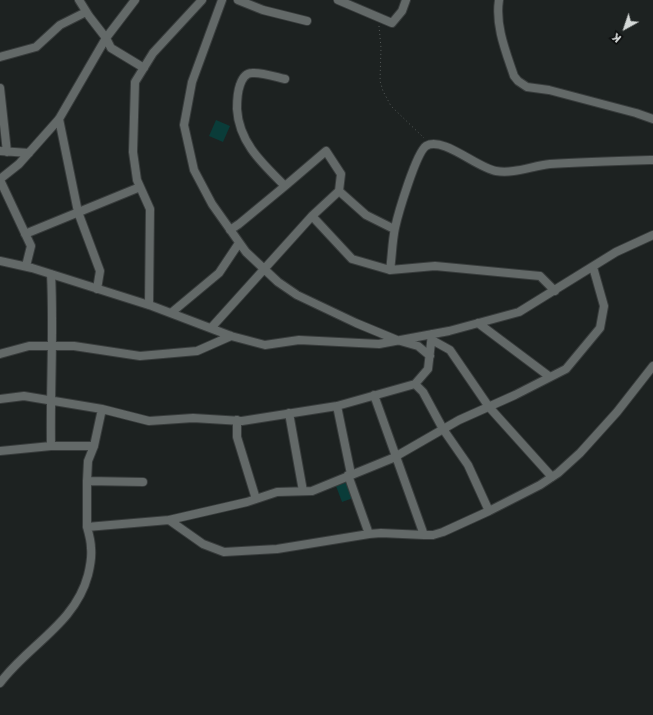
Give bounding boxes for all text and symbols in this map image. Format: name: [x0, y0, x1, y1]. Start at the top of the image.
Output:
north arrow: [605, 8, 645, 48]
text: K: [610, 30, 624, 45]

